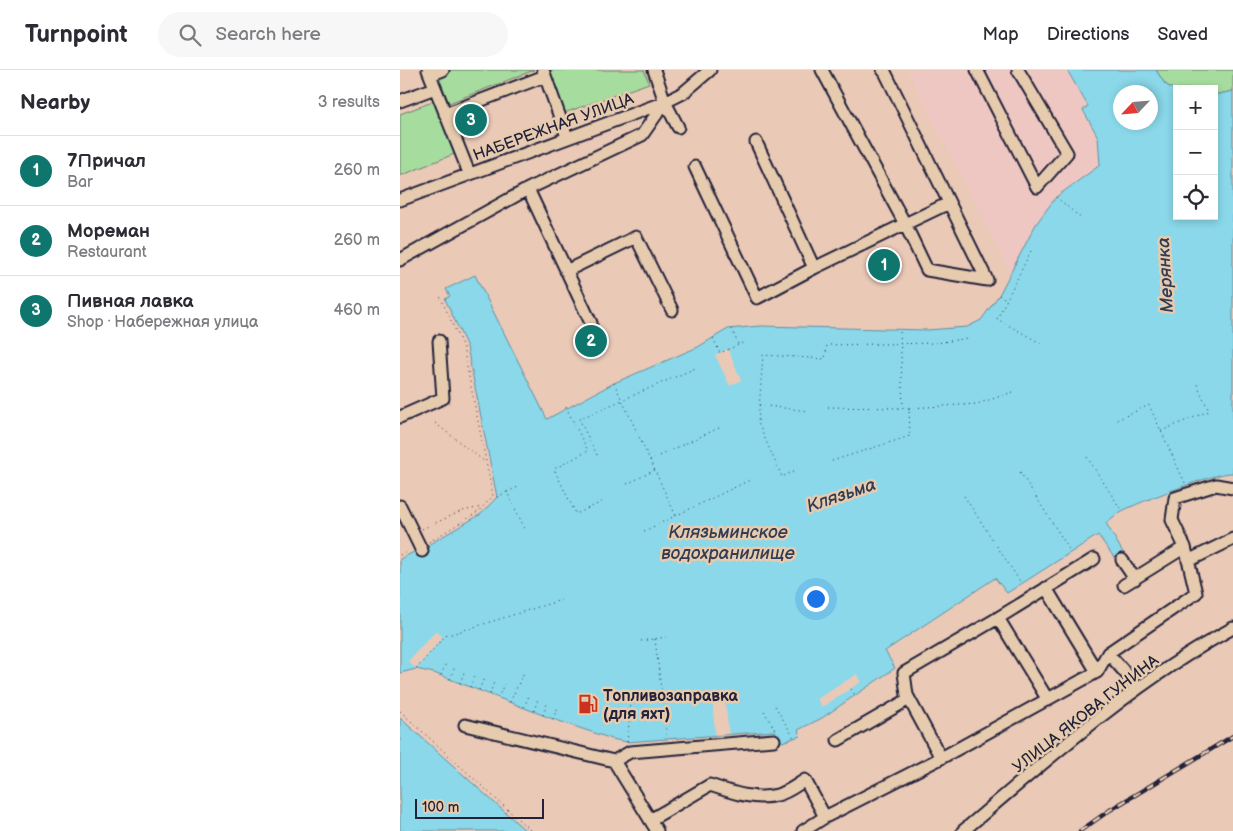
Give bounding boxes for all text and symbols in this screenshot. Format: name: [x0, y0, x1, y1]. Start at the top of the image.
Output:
search box: [158, 12, 508, 57]
text: Turnpoint: [25, 20, 128, 49]
icon: search: [176, 21, 204, 49]
text: Search here: [216, 23, 321, 46]
text: Map: [983, 24, 1019, 45]
text: Directions: [1047, 24, 1129, 45]
text: Saved: [1157, 24, 1208, 45]
north arrow: [1113, 85, 1158, 130]
map controls: [1173, 85, 1218, 220]
button: +: [1173, 85, 1218, 130]
street label: НАБЕРЕЖНАЯ УЛИЦА: [471, 89, 637, 165]
text: Nearby: [20, 90, 90, 115]
text: 3 results: [318, 93, 380, 112]
pin: 3: [455, 101, 487, 139]
button: −: [1173, 130, 1218, 175]
text: 7Причал: [67, 150, 146, 173]
text: 1: [33, 161, 39, 180]
text: 260 m: [334, 161, 380, 180]
text: Bar: [67, 173, 93, 192]
button: locate: [1173, 175, 1218, 220]
text: Мореман: [67, 220, 150, 243]
text: 2: [31, 231, 41, 250]
text: 260 m: [334, 231, 380, 250]
water label: Мерянка: [1153, 237, 1178, 313]
text: Restaurant: [67, 243, 147, 262]
pin: 1: [868, 246, 900, 284]
text: Пивная лавка: [67, 290, 194, 313]
text: 3: [31, 301, 41, 320]
text: 460 m: [334, 301, 380, 320]
text: Shop · Набережная улица: [67, 313, 258, 332]
pin: 2: [575, 322, 607, 360]
water label: Клязьма: [804, 474, 879, 517]
water label: Клязьминское водохранилище: [661, 522, 795, 564]
your location: [803, 586, 829, 612]
street label: УЛИЦА ЯКОВА ГУНИНА: [1009, 651, 1163, 777]
place label: Топливозаправка (для яхт): [603, 687, 738, 724]
fuel station icon: Топливозаправка (для яхт): [577, 693, 599, 715]
scale bar: [415, 796, 544, 819]
text: 100 m: [422, 799, 459, 816]

